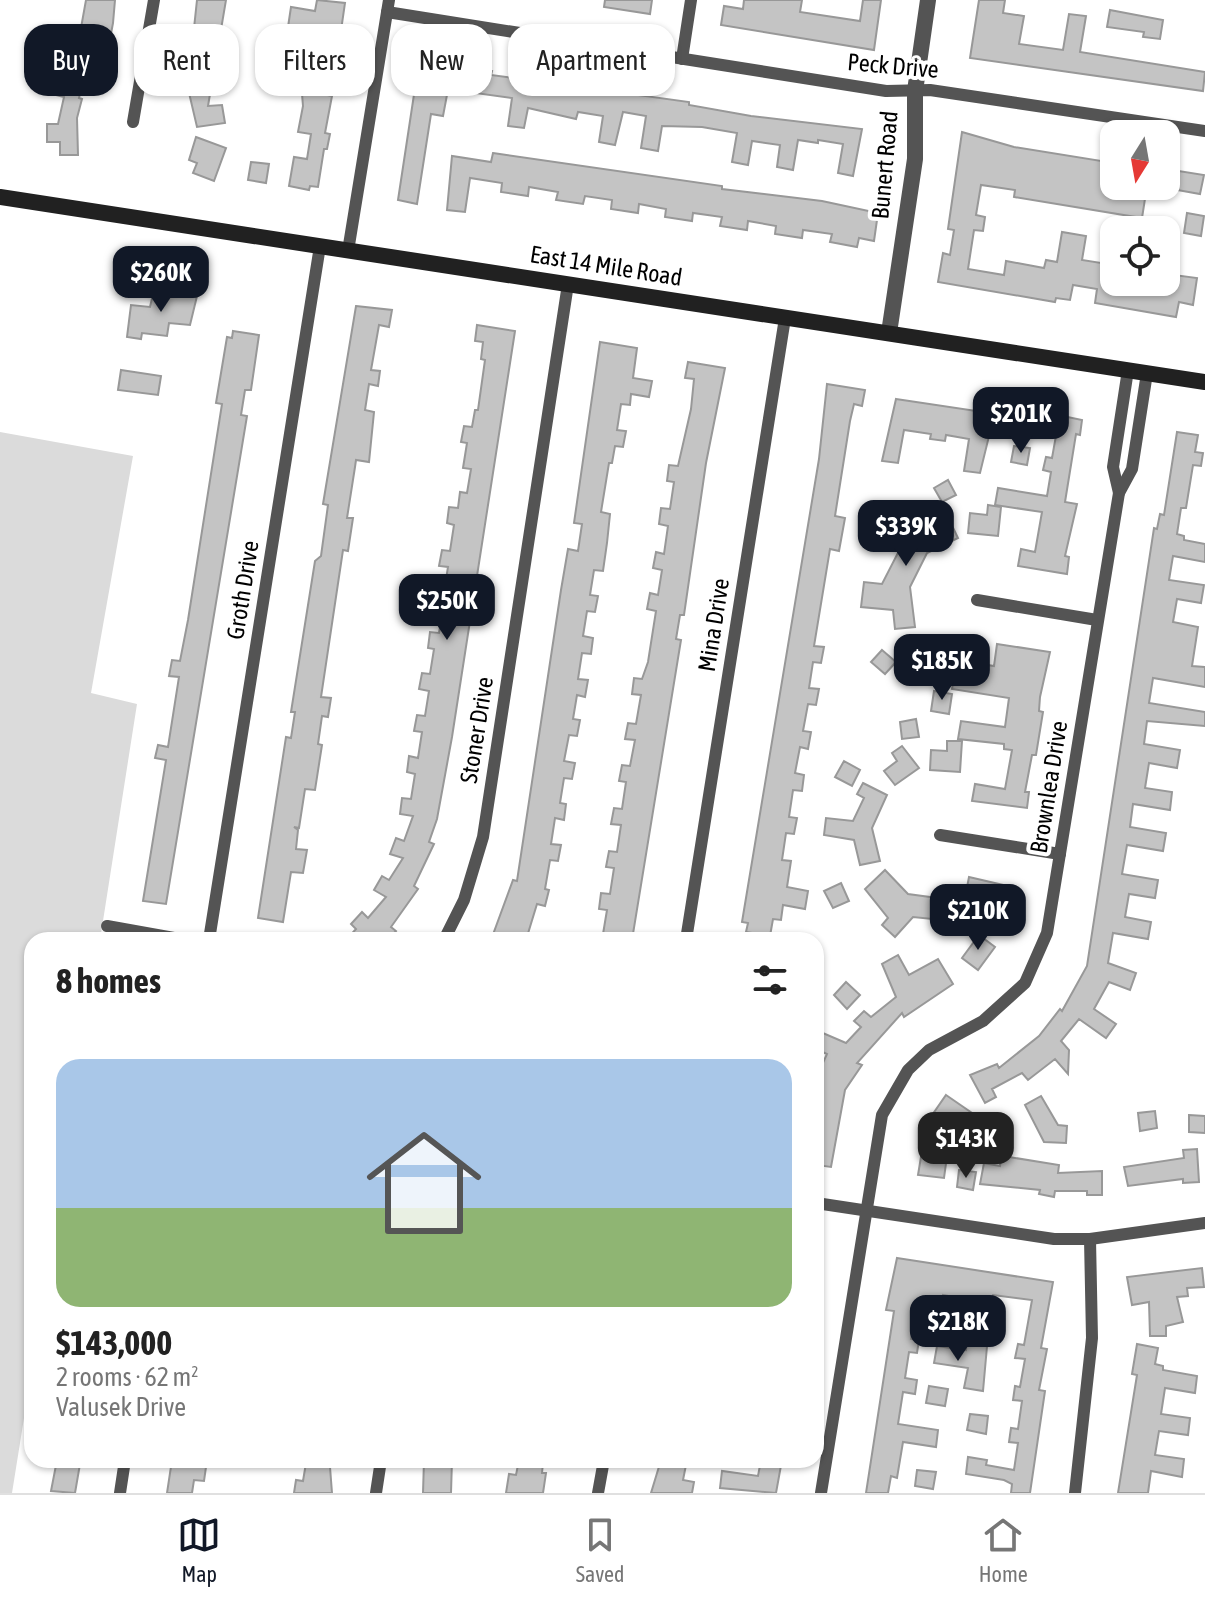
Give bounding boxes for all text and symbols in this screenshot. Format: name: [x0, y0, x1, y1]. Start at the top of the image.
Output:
chip: Buy: [24, 24, 118, 96]
chip: Rent: [134, 24, 239, 96]
chip: Filters: [255, 24, 375, 96]
chip: New: [391, 24, 492, 96]
chip: Apartment: [508, 24, 675, 96]
street label: Peck Drive: [846, 48, 940, 83]
street label: Bunert Road: [866, 110, 903, 220]
north arrow: [1100, 120, 1180, 200]
map controls: [1100, 120, 1180, 296]
button: locate: [1100, 216, 1180, 296]
street label: East 14 Mile Road: [528, 240, 684, 291]
pin: $260K: [105, 246, 217, 314]
text: $260K: [131, 257, 191, 287]
pin: $201K: [965, 387, 1077, 455]
text: $201K: [991, 398, 1051, 428]
pin: $339K: [850, 500, 962, 568]
text: $339K: [876, 511, 936, 541]
street label: Groth Drive: [221, 539, 264, 641]
pin: $250K: [391, 574, 503, 642]
street label: Mina Drive: [693, 576, 734, 674]
text: $250K: [417, 585, 477, 615]
pin: $185K: [886, 634, 998, 702]
text: $185K: [912, 645, 972, 675]
street label: Stoner Drive: [455, 675, 498, 785]
street label: Brownlea Drive: [1025, 719, 1072, 855]
pin: $210K: [922, 884, 1034, 952]
text: $210K: [948, 895, 1008, 925]
icon: filters: [748, 958, 792, 1002]
text: 8 homes: [56, 961, 161, 1000]
icon: home: [352, 1111, 496, 1255]
pin: $143K: [910, 1112, 1022, 1180]
text: $143K: [936, 1123, 996, 1153]
pin: $218K: [902, 1295, 1014, 1363]
text: $218K: [928, 1306, 988, 1336]
text: $143,000: [56, 1323, 172, 1362]
text: 2 rooms · 62 m²: [56, 1362, 198, 1392]
text: Valusek Drive: [56, 1392, 186, 1422]
tab: Map: [177, 1513, 221, 1587]
tab: Saved: [576, 1513, 624, 1587]
tab: Home: [979, 1513, 1028, 1587]

